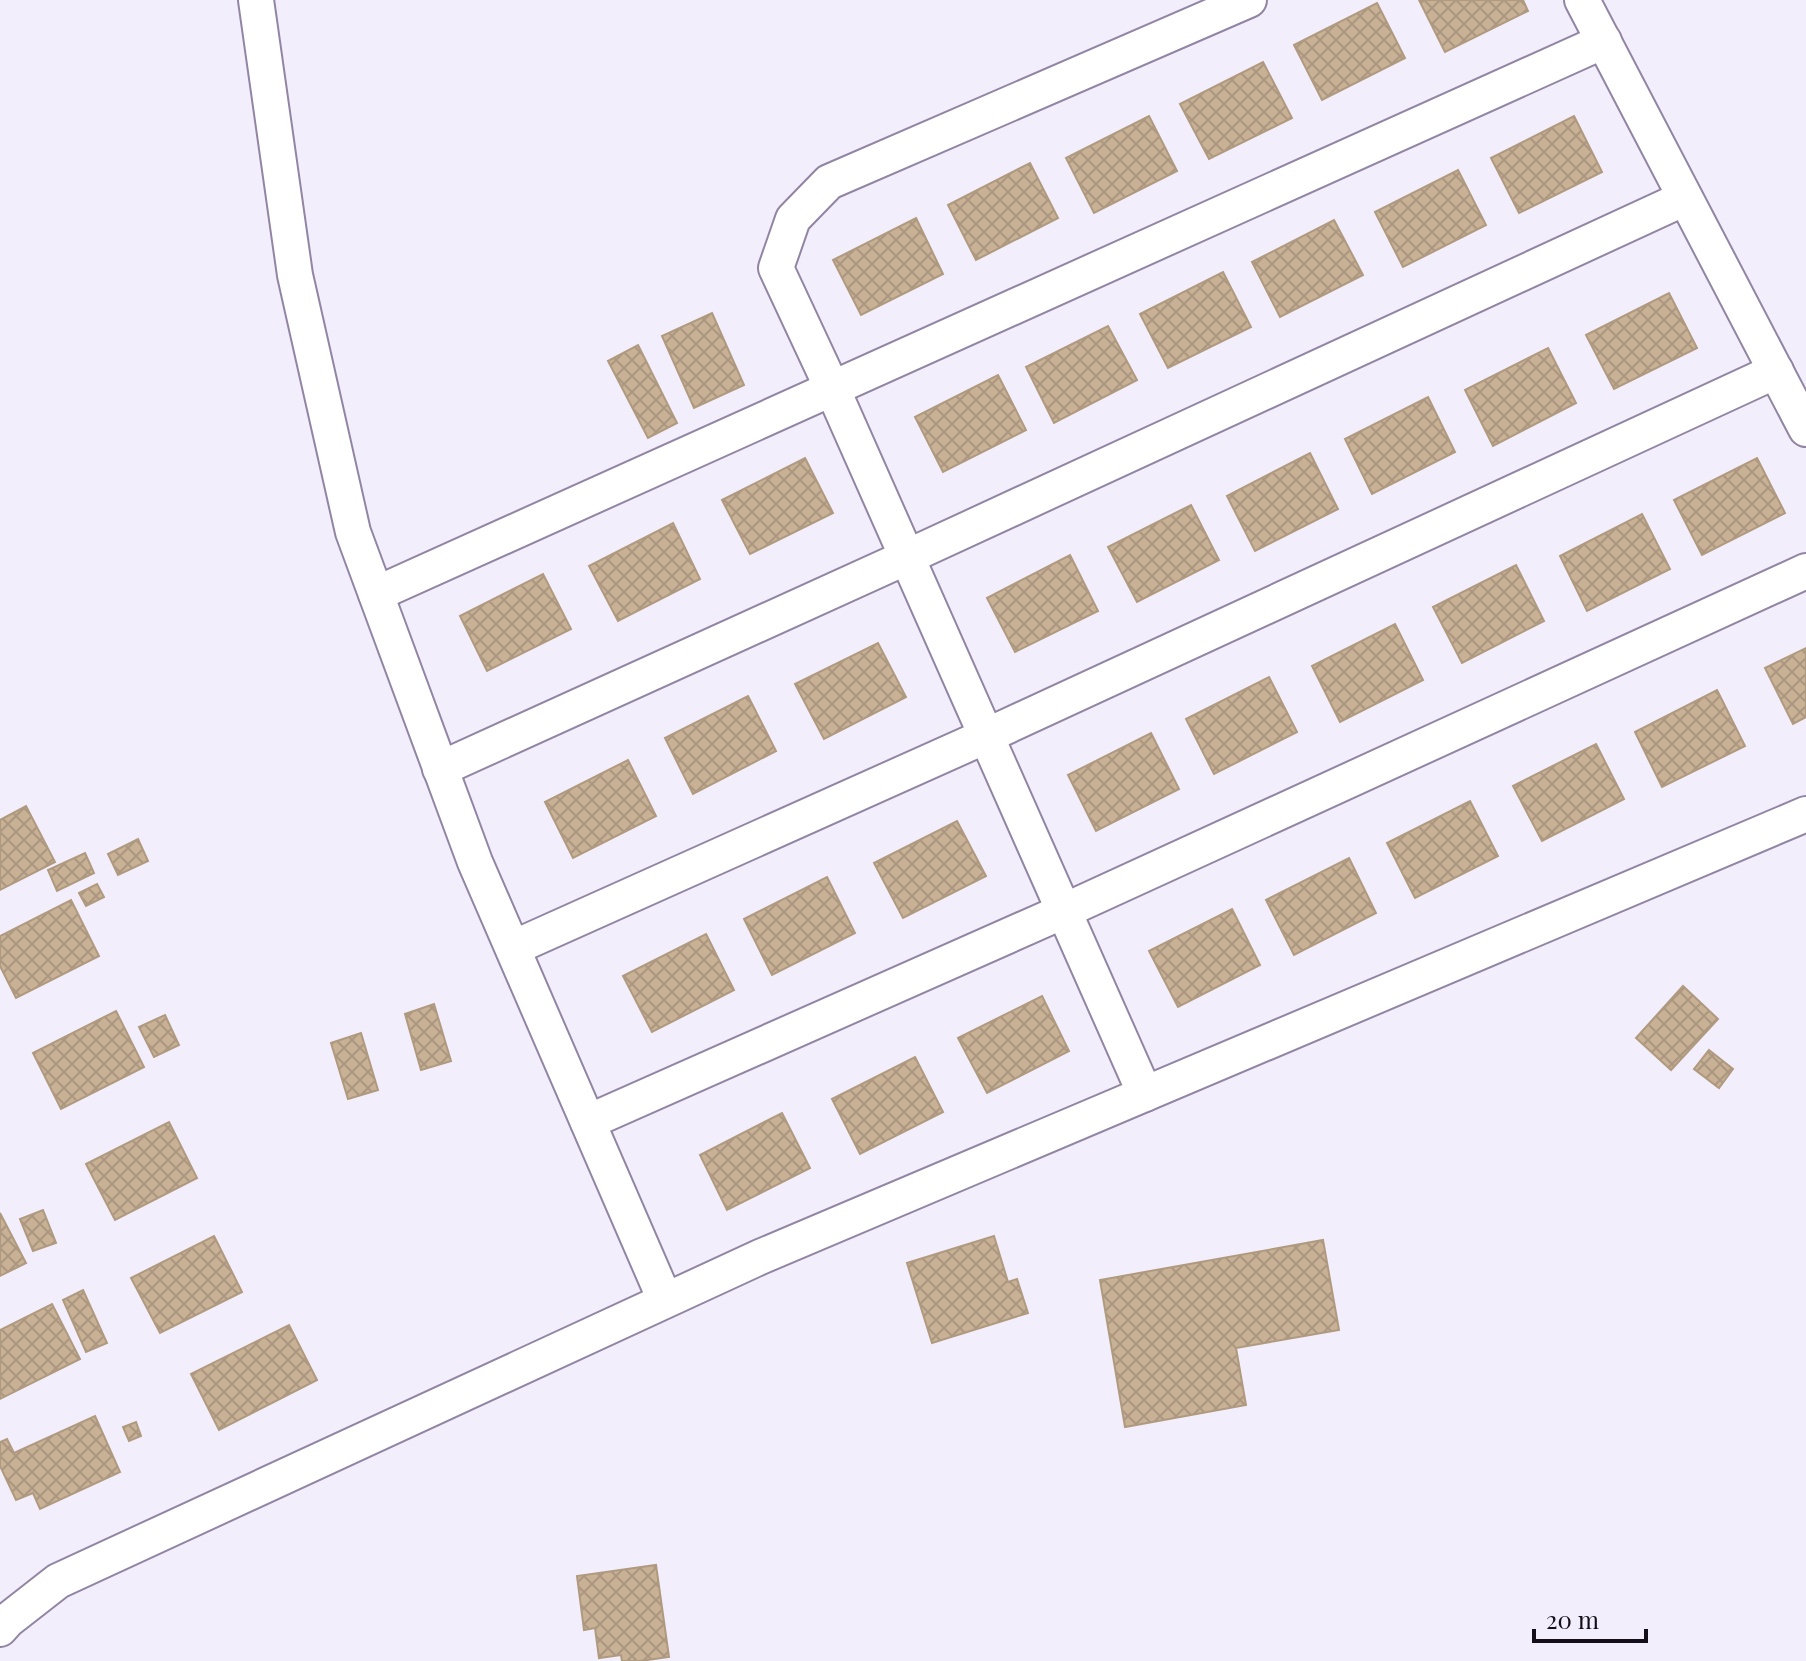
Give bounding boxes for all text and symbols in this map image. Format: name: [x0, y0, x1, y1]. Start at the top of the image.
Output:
scale bar: [1534, 1593, 1646, 1643]
text: 20 m: [1546, 1603, 1599, 1635]

